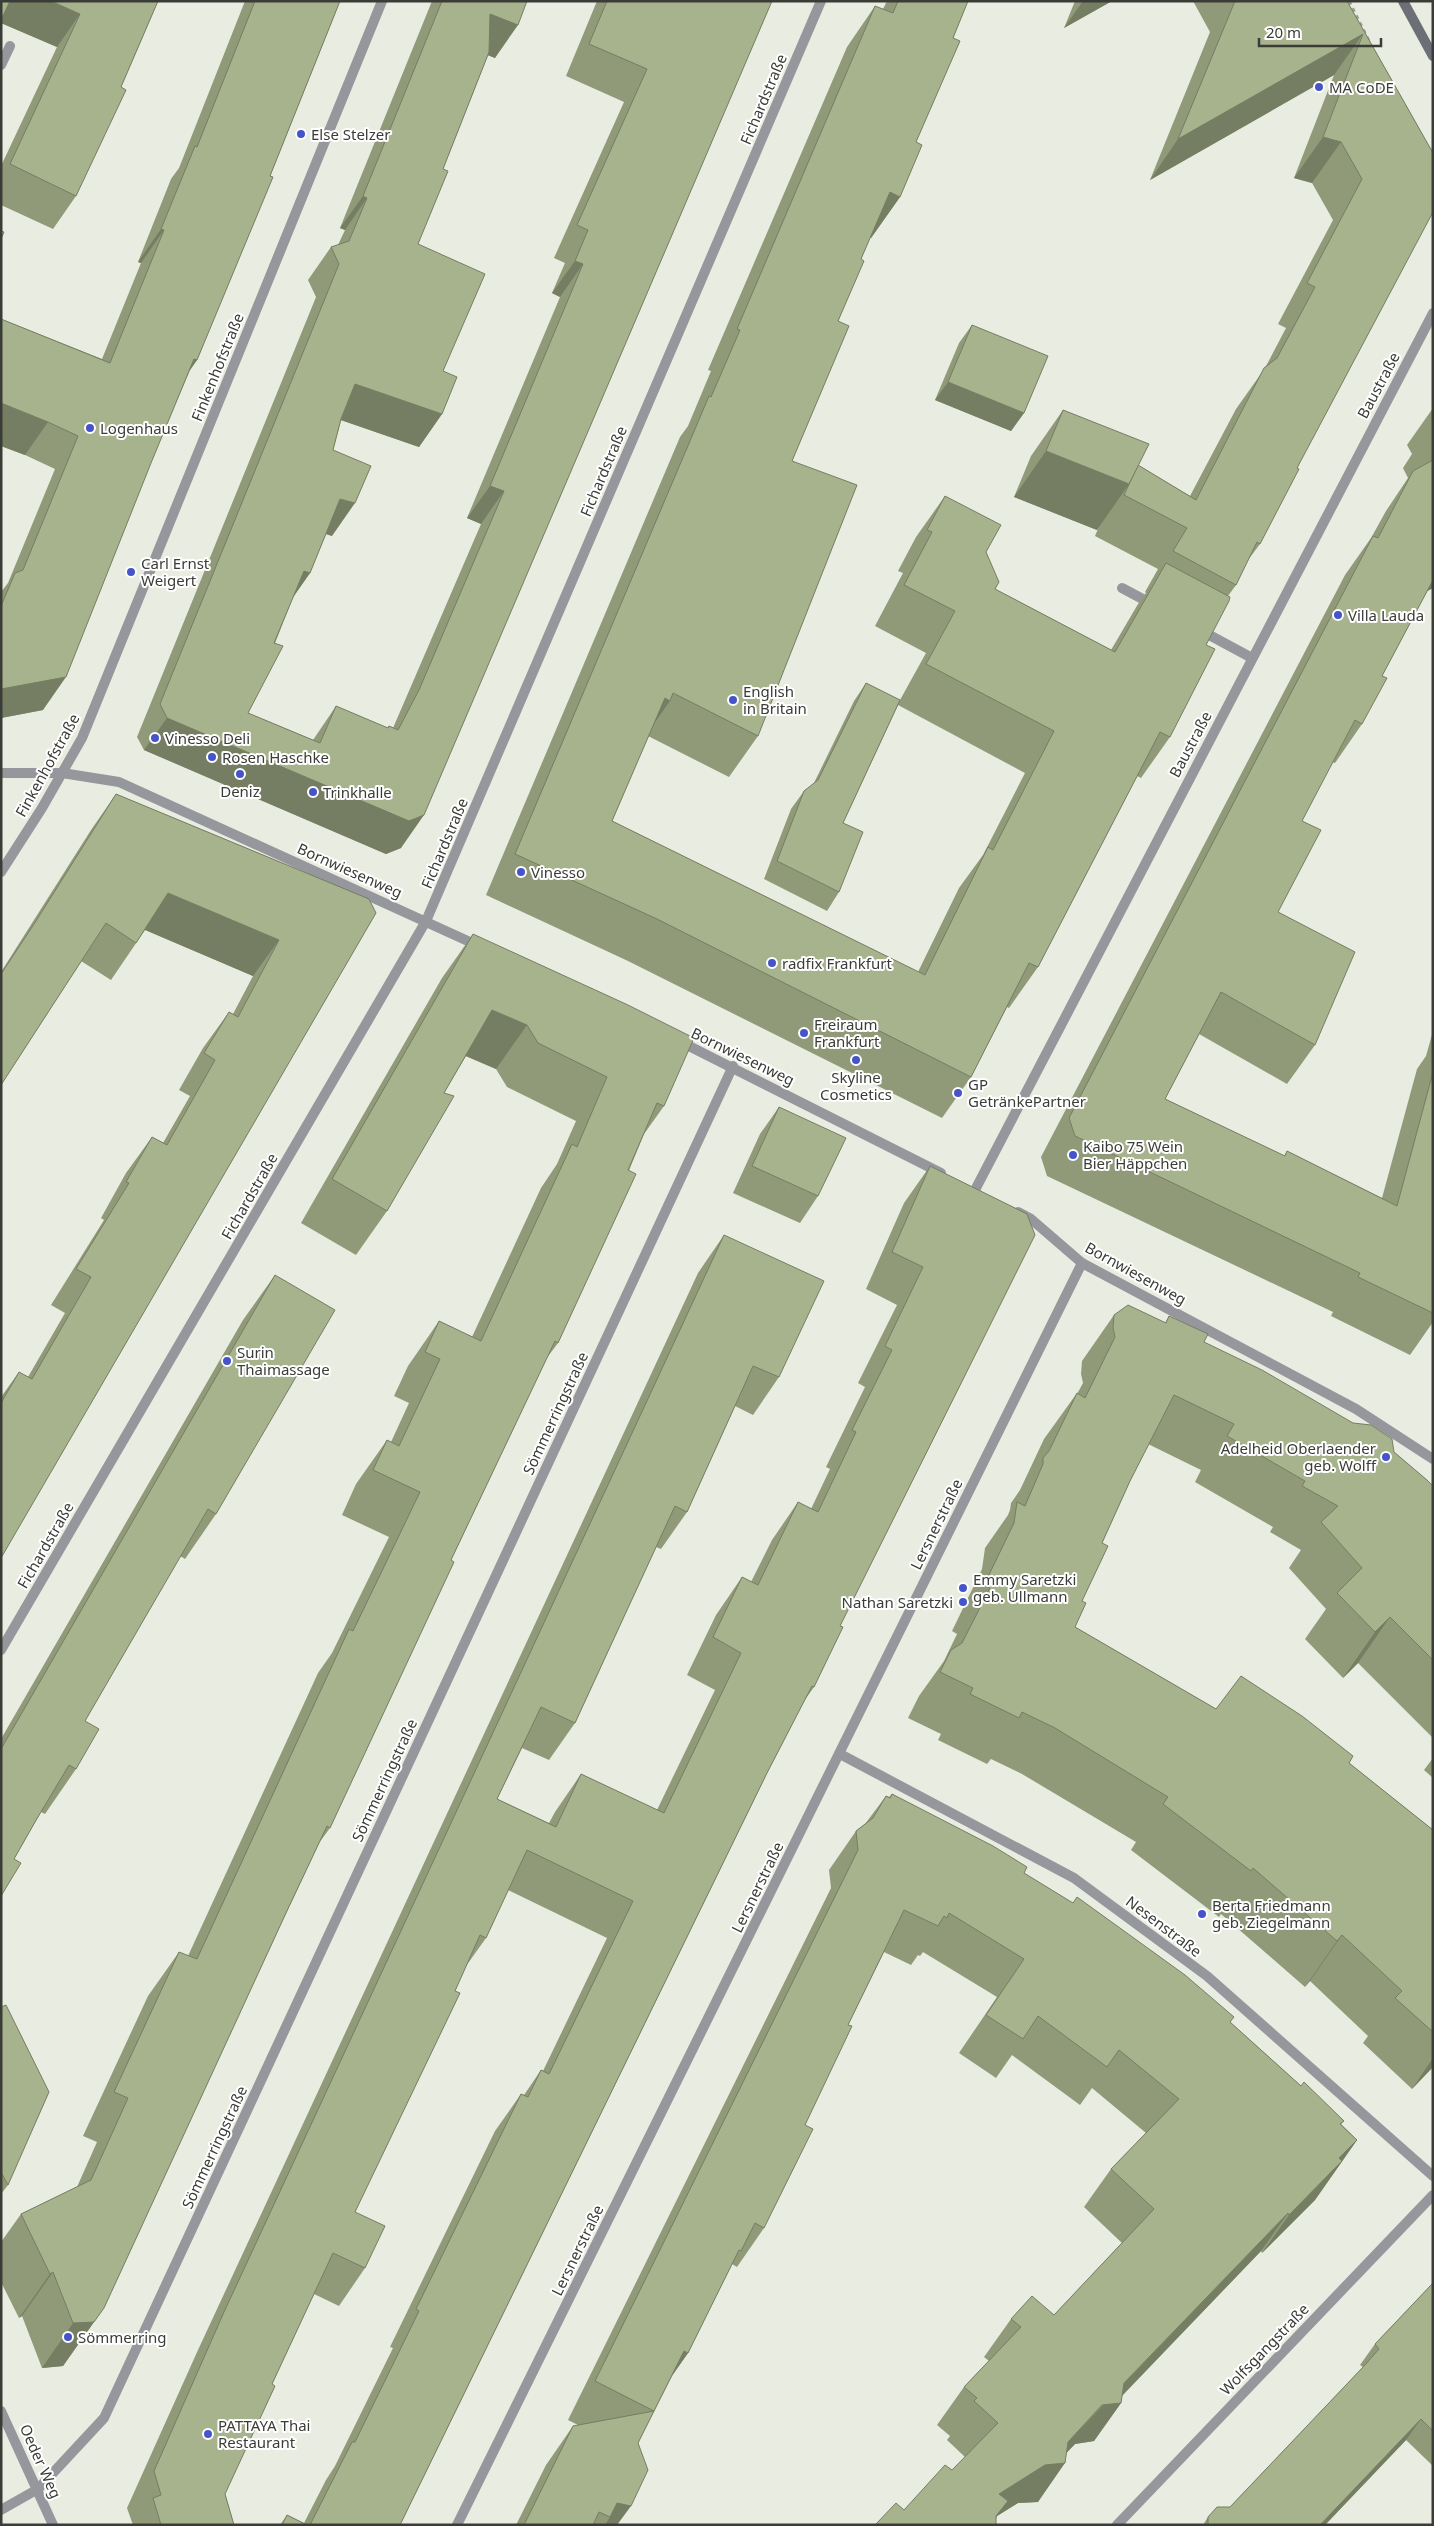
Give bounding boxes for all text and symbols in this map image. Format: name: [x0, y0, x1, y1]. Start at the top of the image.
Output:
scale bar: [1259, 15, 1382, 47]
text: 20 m: [1266, 22, 1301, 42]
street label: Fichardstraße: [735, 51, 791, 147]
place label: MA CoDE: [1329, 77, 1394, 97]
marker: MA CoDE: [1313, 81, 1325, 93]
place label: Else Stelzer: [311, 124, 390, 144]
marker: Else Stelzer: [295, 128, 307, 140]
street label: Finkenhofstraße: [186, 310, 248, 424]
street label: Baustraße: [1352, 348, 1404, 422]
place label: Logenhaus: [100, 418, 178, 438]
marker: Logenhaus: [84, 422, 96, 434]
street label: Fichardstraße: [575, 423, 631, 519]
place label: Carl Ernst Weigert: [141, 553, 210, 590]
marker: Carl Ernst Weigert: [125, 566, 137, 578]
place label: Villa Lauda: [1348, 605, 1424, 625]
marker: Villa Lauda: [1332, 609, 1344, 621]
place label: English in Britain: [743, 681, 807, 718]
marker: English in Britain: [727, 694, 739, 706]
street label: Baustraße: [1164, 707, 1216, 781]
street label: Finkenhofstraße: [10, 710, 84, 820]
place label: Vinesso Deli: [165, 728, 250, 748]
marker: Vinesso Deli: [149, 732, 161, 744]
place label: Rosen Haschke: [222, 747, 329, 767]
marker: Rosen Haschke: [206, 751, 218, 763]
marker: Deniz: [234, 768, 246, 780]
place label: Deniz: [220, 781, 260, 801]
place label: Trinkhalle: [323, 782, 392, 802]
marker: Trinkhalle: [307, 786, 319, 798]
street label: Fichardstraße: [416, 795, 472, 891]
street label: Bornwiesenweg: [294, 838, 406, 902]
place label: Vinesso: [531, 862, 585, 882]
marker: Vinesso: [515, 866, 527, 878]
place label: radfix Frankfurt: [782, 953, 892, 973]
marker: radfix Frankfurt: [766, 957, 778, 969]
place label: Freiraum Frankfurt: [814, 1014, 880, 1051]
street label: Bornwiesenweg: [688, 1022, 798, 1090]
marker: Freiraum Frankfurt: [798, 1027, 810, 1039]
marker: Skyline Cosmetics: [850, 1054, 862, 1066]
place label: Skyline Cosmetics: [820, 1067, 892, 1104]
place label: GP GetränkePartner: [968, 1074, 1086, 1111]
marker: GP GetränkePartner: [952, 1087, 964, 1099]
place label: Kaibo 75 Wein Bier Häppchen: [1083, 1136, 1187, 1173]
street label: Fichardstraße: [216, 1149, 282, 1243]
marker: Kaibo 75 Wein Bier Häppchen: [1067, 1149, 1079, 1161]
street label: Bornwiesenweg: [1082, 1237, 1190, 1309]
place label: Surin Thaimassage: [237, 1342, 330, 1379]
street label: Sömmerringstraße: [518, 1348, 592, 1478]
marker: Surin Thaimassage: [221, 1355, 233, 1367]
place label: Adelheid Oberlaender geb. Wolff: [1221, 1438, 1377, 1475]
marker: Adelheid Oberlaender geb. Wolff: [1380, 1451, 1392, 1463]
street label: Lersnerstraße: [905, 1475, 967, 1573]
street label: Fichardstraße: [12, 1498, 78, 1592]
place label: Emmy Saretzki geb. Ullmann: [973, 1569, 1076, 1606]
marker: Emmy Saretzki geb. Ullmann: [957, 1582, 969, 1594]
place label: Nathan Saretzki: [842, 1592, 953, 1612]
marker: Nathan Saretzki: [957, 1596, 969, 1608]
street label: Sömmerringstraße: [347, 1715, 421, 1845]
street label: Lersnerstraße: [726, 1838, 788, 1936]
street label: Nesenstraße: [1122, 1891, 1206, 1961]
place label: Berta Friedmann geb. Ziegelmann: [1212, 1895, 1331, 1932]
marker: Berta Friedmann geb. Ziegelmann: [1196, 1908, 1208, 1920]
street label: Sömmerringstraße: [177, 2082, 251, 2212]
street label: Lersnerstraße: [546, 2201, 608, 2299]
street label: Wolfsgangstraße: [1215, 2299, 1313, 2399]
place label: Sömmerring: [78, 2327, 167, 2347]
marker: Sömmerring: [62, 2331, 74, 2343]
place label: PATTAYA Thai Restaurant: [218, 2415, 310, 2452]
street label: Oeder Weg: [16, 2421, 66, 2501]
marker: PATTAYA Thai Restaurant: [202, 2428, 214, 2440]

